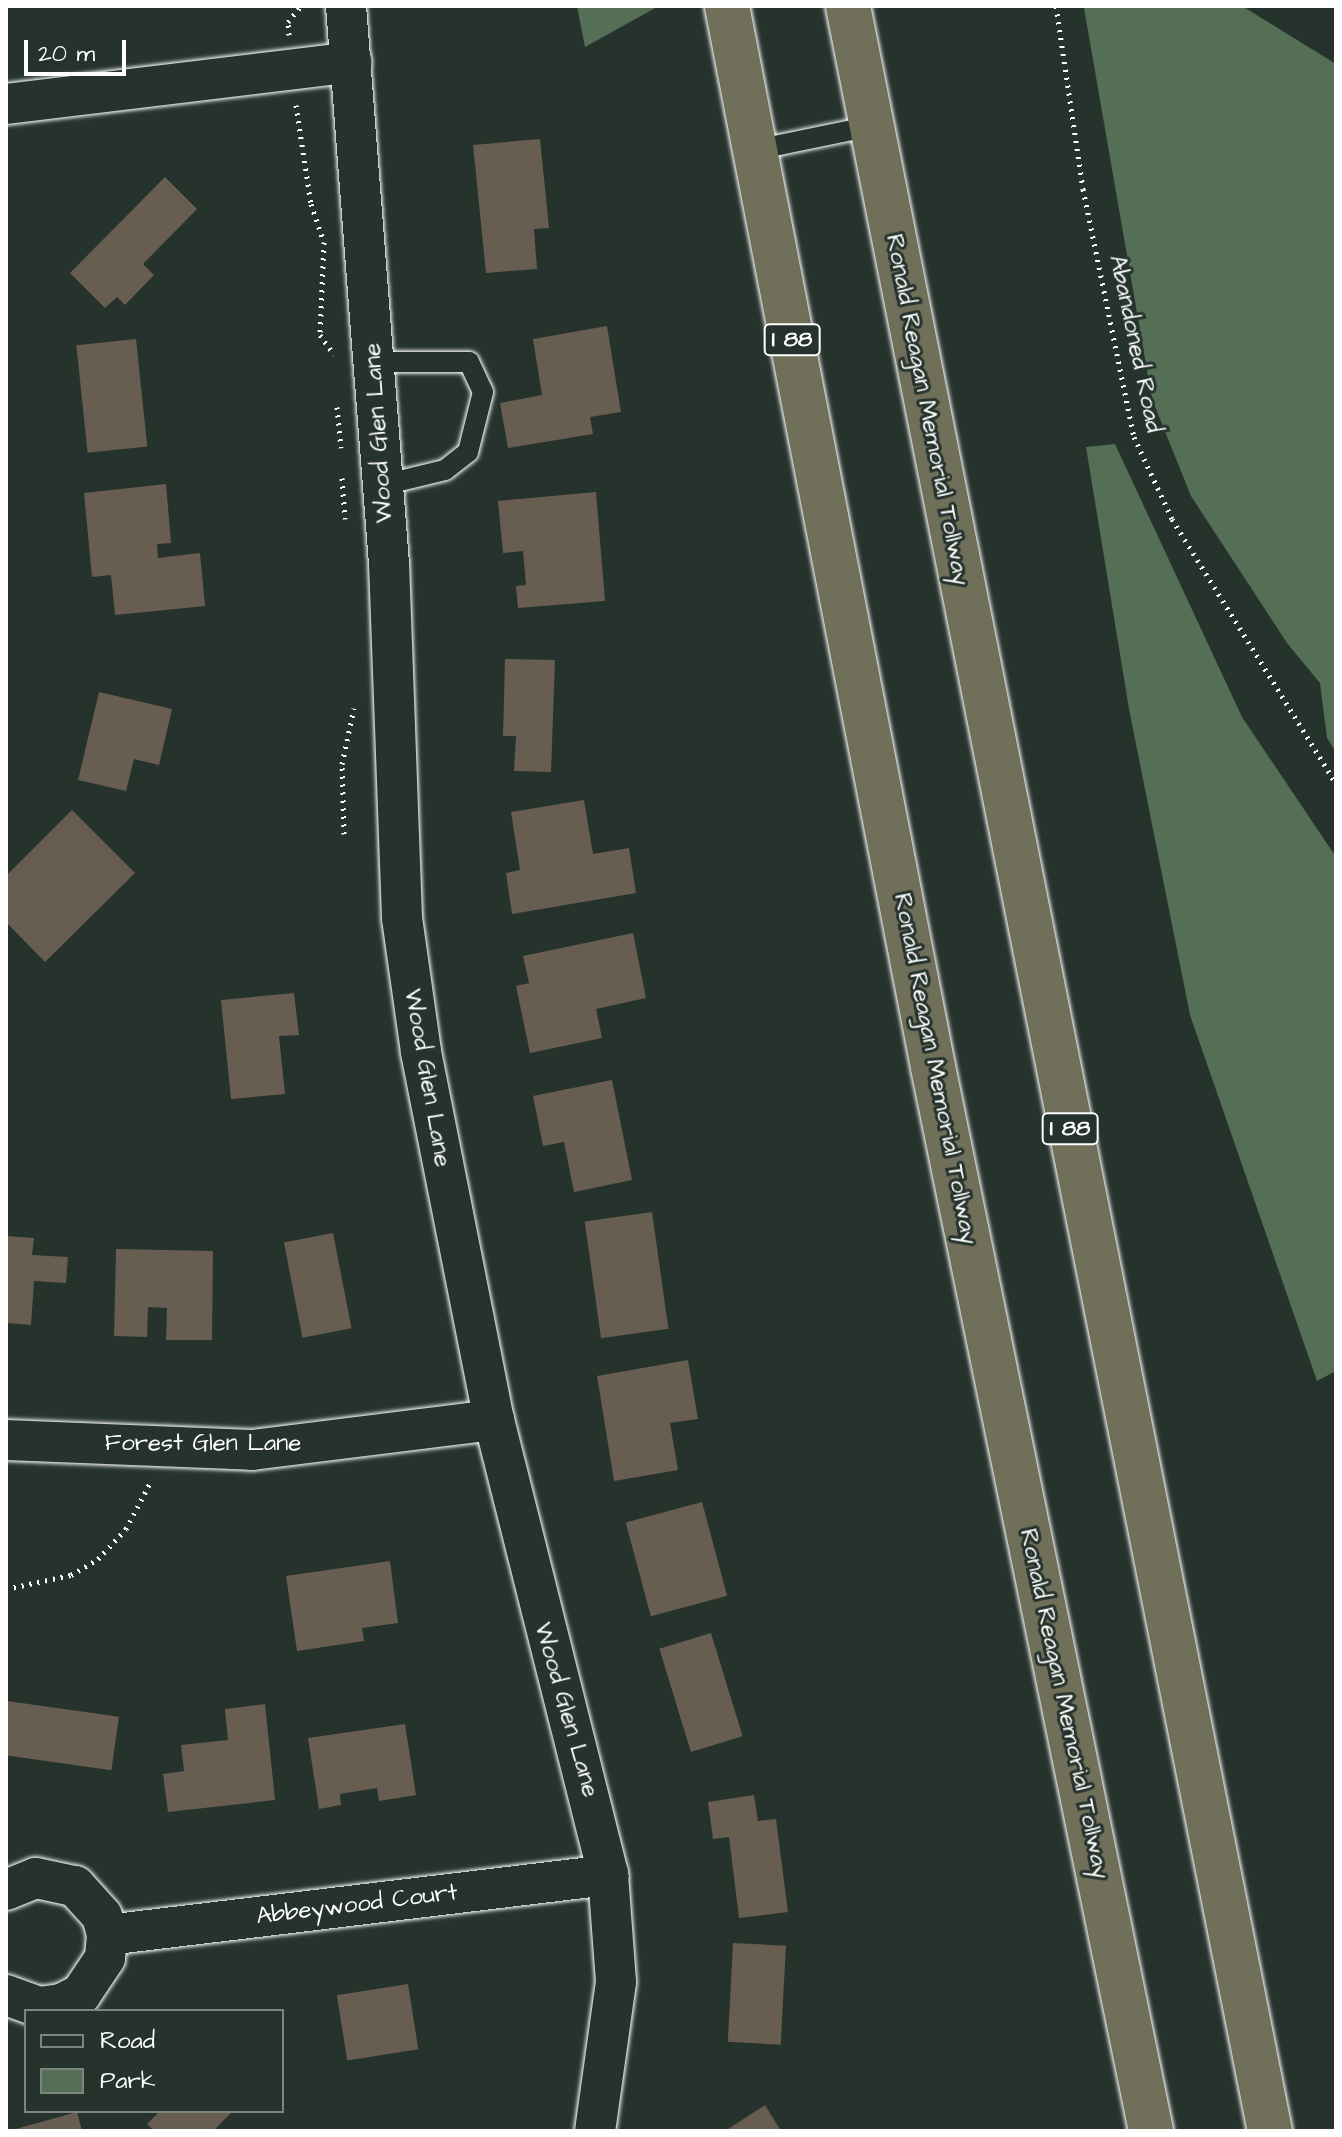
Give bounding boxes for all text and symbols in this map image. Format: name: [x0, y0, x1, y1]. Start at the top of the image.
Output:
scale bar: [28, 24, 130, 74]
text: 20 m: [38, 37, 95, 71]
street label: Ronald Reagan Memorial Tollway: [879, 232, 975, 588]
street label: Abandoned Road: [1102, 253, 1168, 435]
road number: I 88: [762, 322, 822, 358]
street label: Wood Glen Lane: [358, 342, 400, 524]
street label: Ronald Reagan Memorial Tollway: [887, 891, 983, 1247]
street label: Wood Glen Lane: [397, 987, 457, 1169]
road number: I 88: [1040, 1111, 1100, 1147]
street label: Forest Glen Lane: [105, 1430, 301, 1458]
street label: Ronald Reagan Memorial Tollway: [1013, 1526, 1115, 1882]
street label: Wood Glen Lane: [527, 1619, 605, 1801]
street label: Abbeywood Court: [255, 1878, 459, 1932]
legend: [24, 2009, 284, 2113]
text: Road: [100, 2024, 155, 2058]
text: Park: [100, 2064, 156, 2098]

